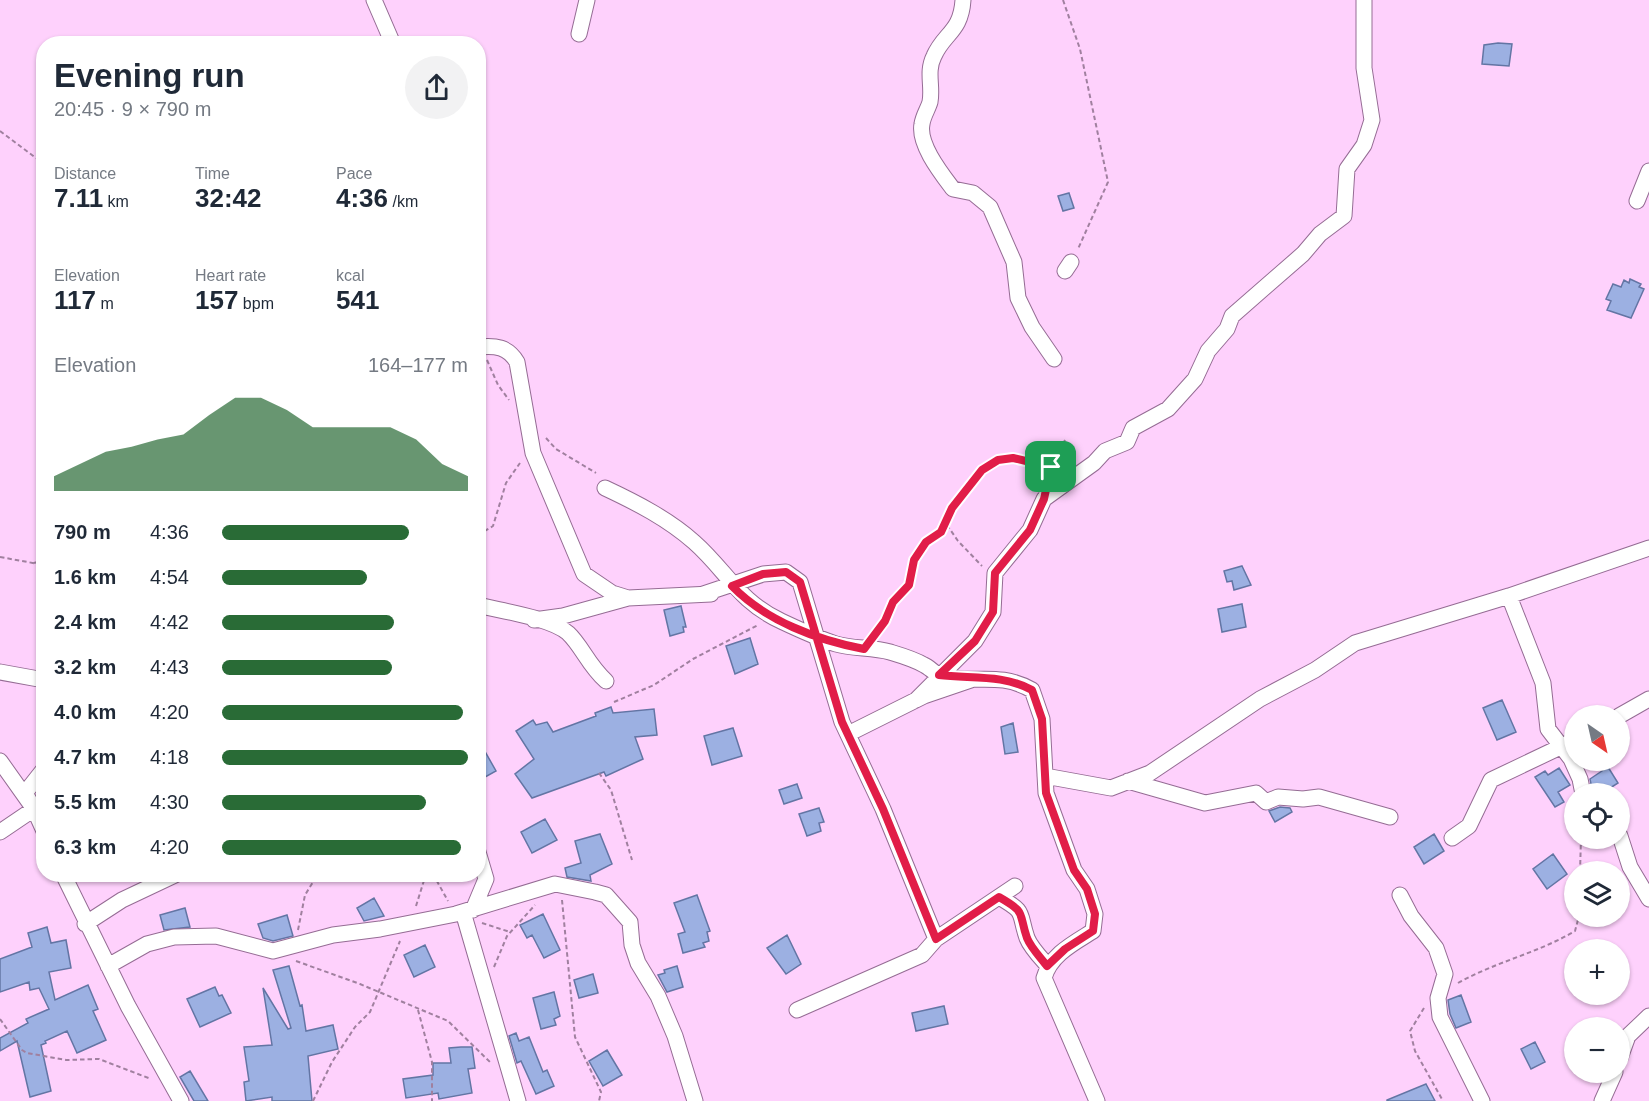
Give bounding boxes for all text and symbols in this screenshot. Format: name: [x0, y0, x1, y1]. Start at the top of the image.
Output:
button: share: [405, 56, 468, 119]
text: Evening run: [54, 57, 245, 94]
text: 20:45 · 9 × 790 m: [54, 98, 211, 120]
text: Distance: [54, 165, 116, 182]
text: Time: [195, 165, 230, 182]
text: Pace: [336, 165, 372, 182]
text: 7.11: [54, 183, 103, 213]
text: 32:42: [195, 183, 262, 213]
text: 4:36: [336, 183, 388, 213]
text: km: [103, 193, 129, 210]
text: /km: [388, 193, 418, 210]
text: Elevation: [54, 267, 120, 284]
text: Heart rate: [195, 267, 266, 284]
text: kcal: [336, 267, 364, 284]
text: 117: [54, 285, 96, 315]
text: 157: [195, 285, 238, 315]
text: 541: [336, 285, 379, 315]
text: m: [96, 295, 114, 312]
text: bpm: [238, 295, 274, 312]
text: Elevation: [54, 354, 136, 376]
text: 164–177 m: [368, 354, 468, 376]
pin: [1025, 441, 1076, 492]
icon: arrive: [1034, 450, 1067, 483]
text: 790 m: [54, 521, 111, 543]
text: 4:36: [150, 521, 189, 543]
text: 1.6 km: [54, 566, 116, 588]
text: 4:54: [150, 566, 189, 588]
text: 2.4 km: [54, 611, 116, 633]
text: 4:42: [150, 611, 189, 633]
text: 3.2 km: [54, 656, 116, 678]
text: 4:43: [150, 656, 189, 678]
text: 4.0 km: [54, 701, 116, 723]
text: 4:20: [150, 701, 189, 723]
north arrow: [1564, 705, 1630, 771]
map controls: [1564, 705, 1630, 1083]
text: 4.7 km: [54, 746, 116, 768]
text: 4:18: [150, 746, 189, 768]
button: locate: [1564, 783, 1630, 849]
text: 5.5 km: [54, 791, 116, 813]
text: 4:30: [150, 791, 189, 813]
text: 6.3 km: [54, 836, 116, 858]
text: 4:20: [150, 836, 189, 858]
button: layers: [1564, 861, 1630, 927]
button: +: [1564, 939, 1630, 1005]
button: −: [1564, 1017, 1630, 1083]

